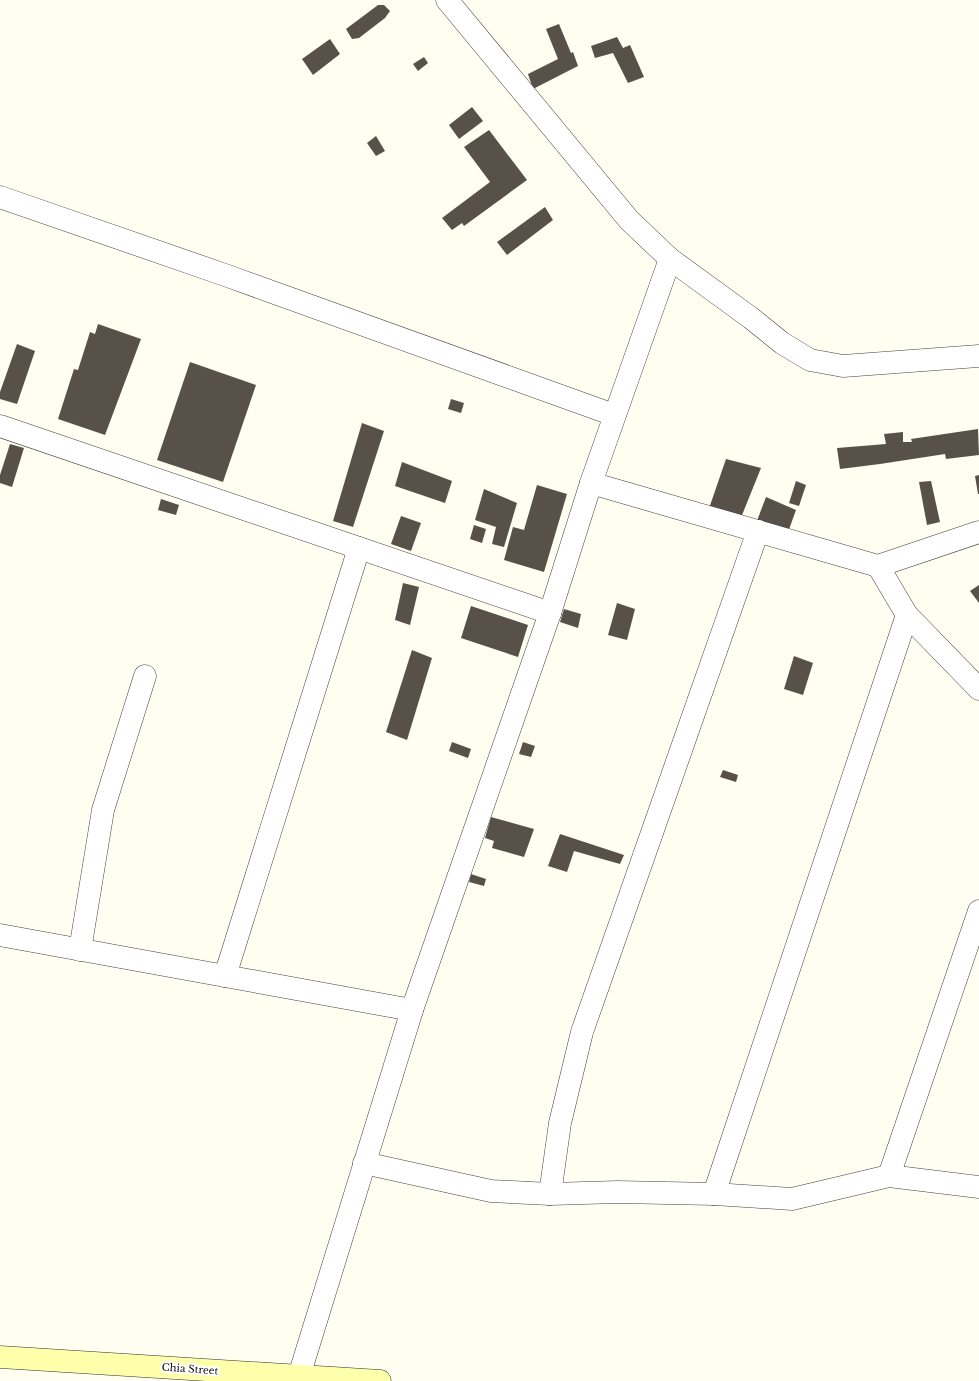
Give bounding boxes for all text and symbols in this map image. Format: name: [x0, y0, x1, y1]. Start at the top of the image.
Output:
street label: Chia Street: [161, 1361, 219, 1377]

